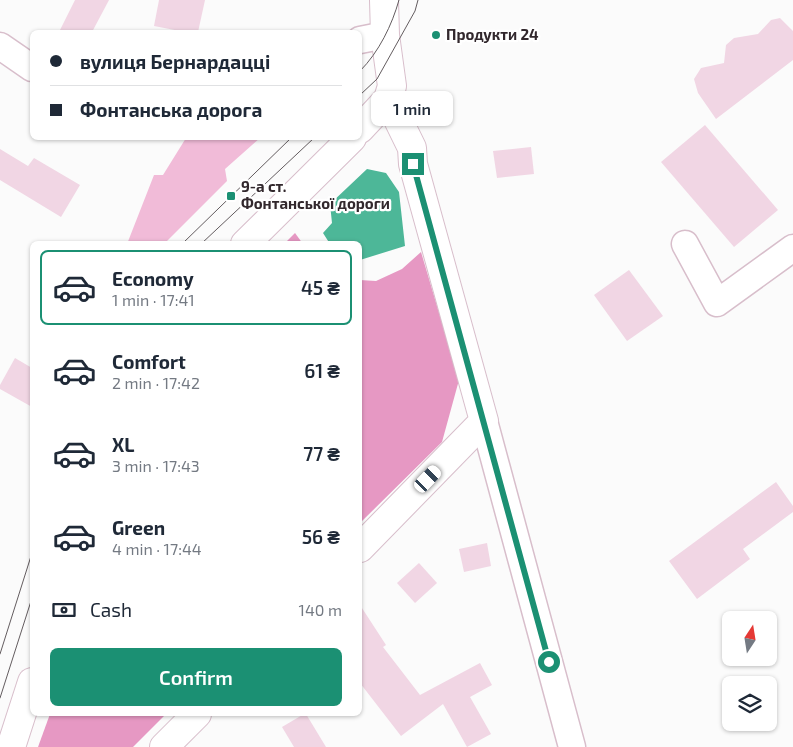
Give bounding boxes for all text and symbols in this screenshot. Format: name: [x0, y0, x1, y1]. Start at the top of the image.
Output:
place label: Продукти 24: [446, 25, 539, 43]
marker: Продукти 24: [430, 29, 442, 41]
text: вулиця Бернардацці: [80, 50, 270, 73]
callout: 1 min: [372, 91, 454, 126]
text: Фонтанська дорога: [80, 98, 262, 121]
text: 1 min: [393, 99, 431, 118]
route end: [402, 153, 424, 175]
place label: 9-а ст. Фонтанської дороги: [241, 177, 390, 212]
marker: 9-а ст. Фонтанської дороги: [225, 190, 237, 202]
icon: car: [52, 265, 97, 310]
text: Economy: [112, 267, 194, 290]
text: 45 ₴: [301, 276, 340, 299]
text: 1 min · 17:41: [112, 290, 195, 309]
icon: car: [52, 348, 97, 393]
text: Comfort: [112, 350, 186, 373]
text: 61 ₴: [304, 359, 340, 382]
text: 2 min · 17:42: [112, 373, 200, 392]
icon: car: [52, 431, 97, 476]
text: XL: [112, 433, 134, 456]
text: 77 ₴: [303, 442, 340, 465]
text: 3 min · 17:43: [112, 456, 200, 475]
car: [412, 463, 443, 495]
icon: car: [52, 514, 97, 559]
text: Green: [112, 516, 165, 539]
text: 56 ₴: [302, 525, 340, 548]
text: 4 min · 17:44: [112, 539, 202, 558]
icon: cash: [50, 596, 78, 624]
text: Cash: [90, 598, 132, 621]
text: 140 m: [299, 600, 342, 619]
north arrow: [722, 611, 778, 666]
map controls: [722, 611, 777, 731]
button: Confirm: [50, 648, 342, 706]
route start: [538, 651, 560, 673]
button: layers: [722, 676, 777, 731]

